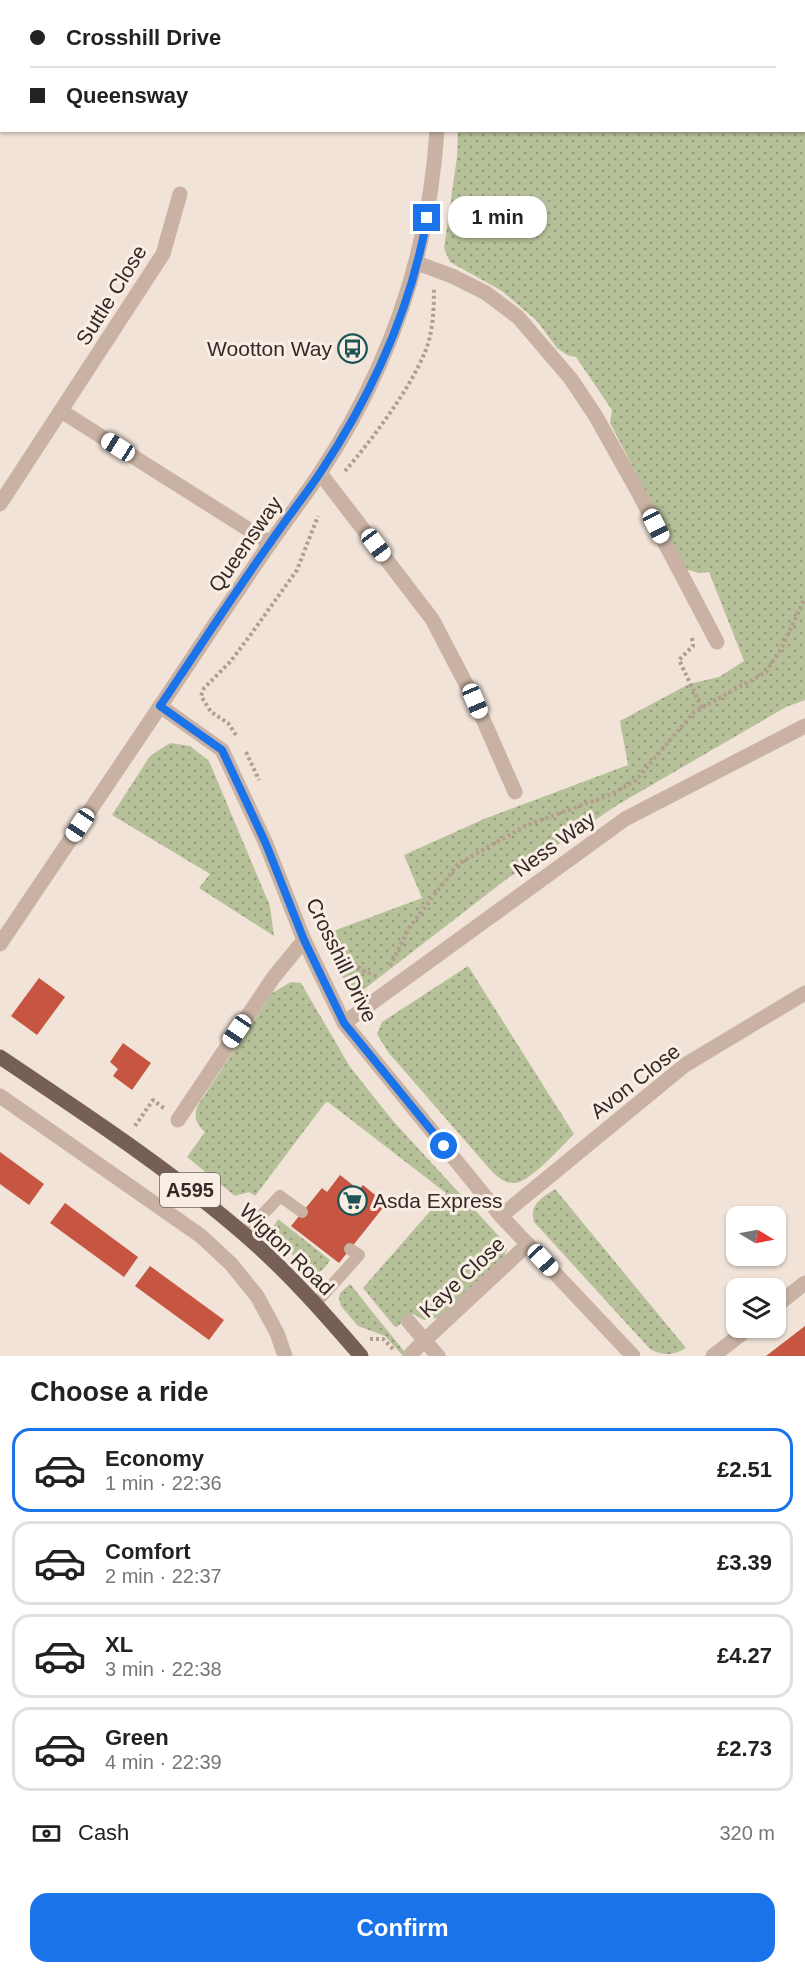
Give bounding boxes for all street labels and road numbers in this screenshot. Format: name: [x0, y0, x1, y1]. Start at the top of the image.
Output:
street label: Suttle Close: [71, 241, 151, 349]
street label: Queensway: [204, 492, 287, 596]
street label: Ness Way: [509, 807, 600, 881]
street label: Crosshill Drive: [302, 894, 382, 1026]
street label: Avon Close: [586, 1039, 684, 1123]
road number: A595: [160, 1173, 220, 1207]
street label: Wigton Road: [235, 1199, 339, 1299]
street label: Kaye Close: [415, 1232, 509, 1322]

